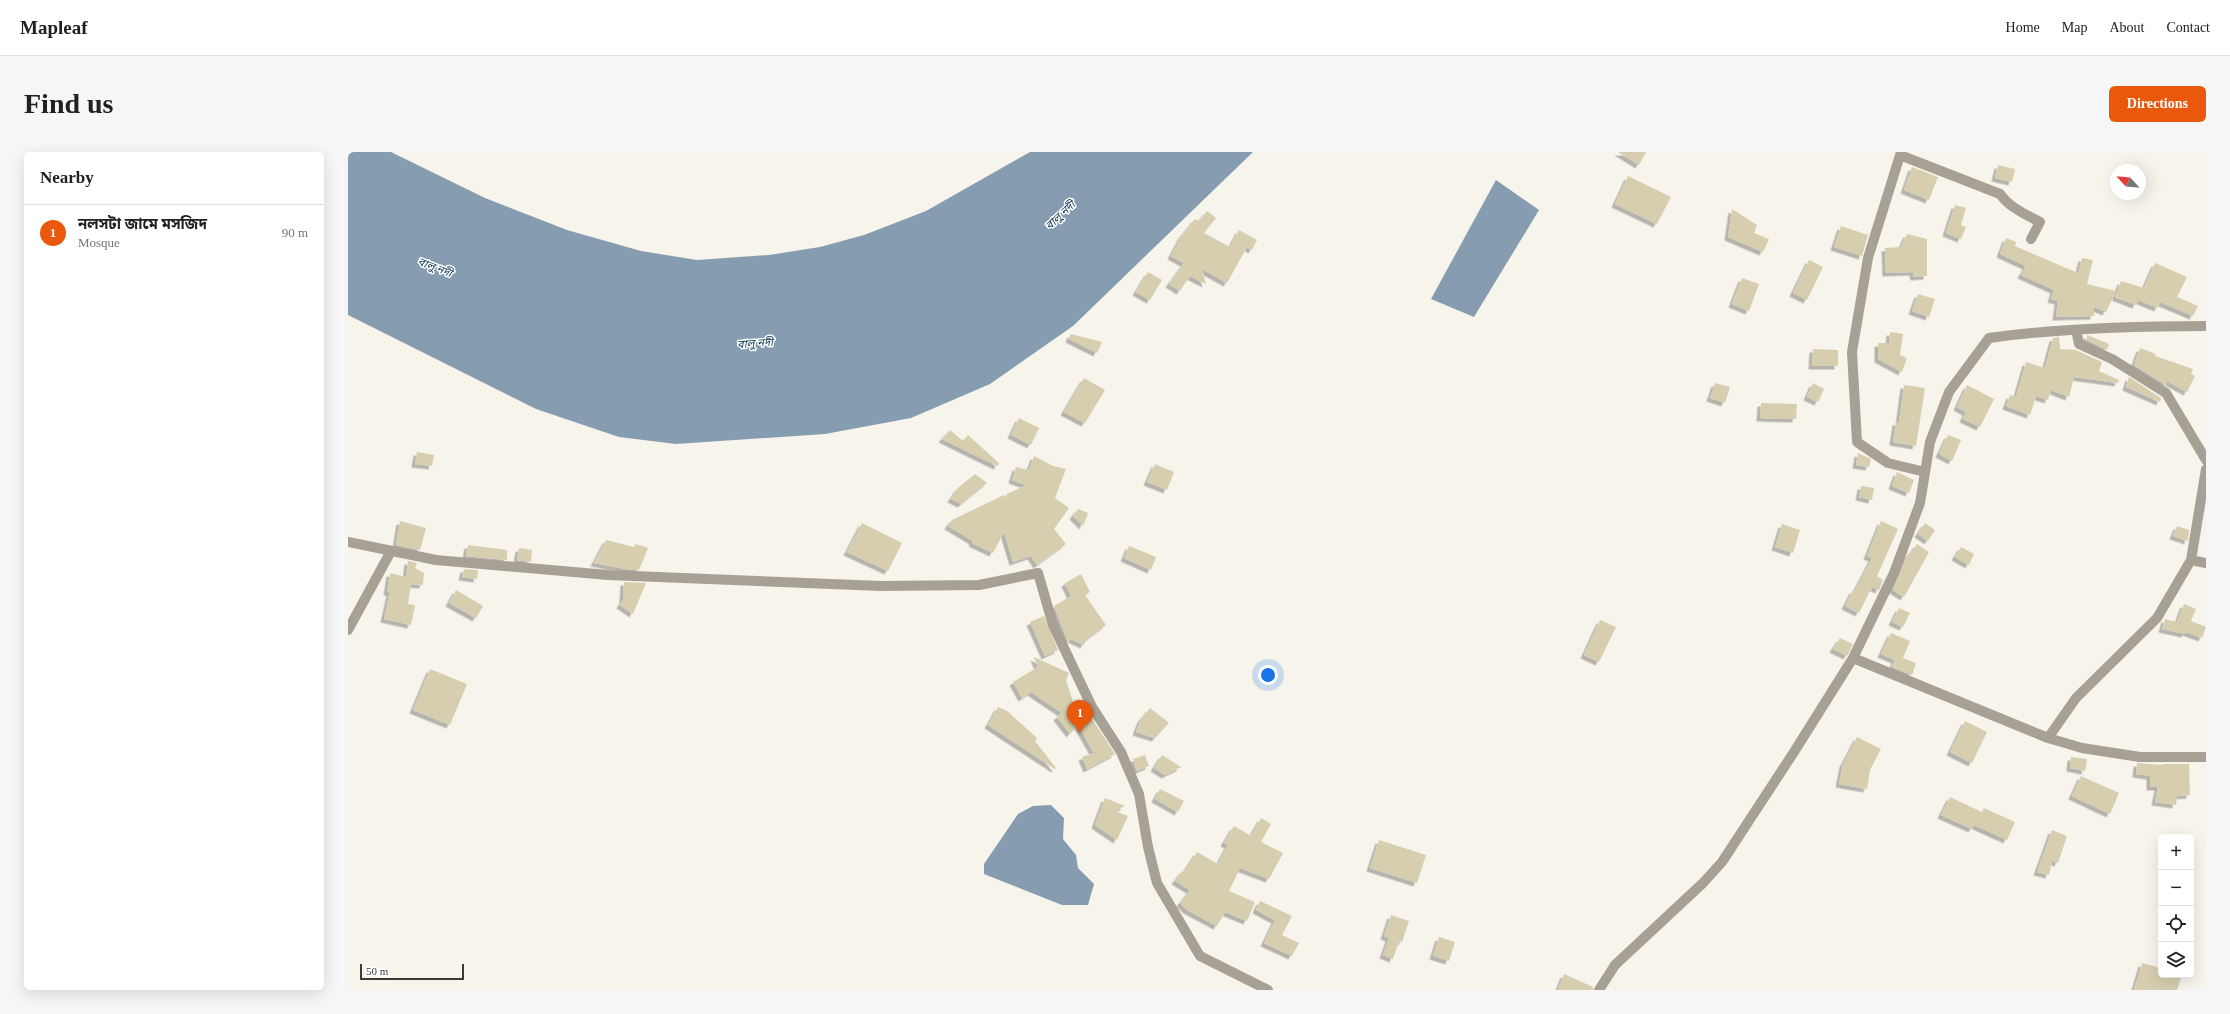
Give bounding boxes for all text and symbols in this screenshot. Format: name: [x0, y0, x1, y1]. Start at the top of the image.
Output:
text: Mapleaf: [20, 17, 88, 38]
text: Home: [2006, 20, 2040, 35]
text: Map: [2062, 20, 2087, 35]
text: About: [2109, 20, 2144, 35]
text: Contact: [2166, 20, 2210, 35]
button: Directions: [2109, 86, 2206, 122]
text: Find us: [24, 88, 114, 119]
north arrow: [2110, 164, 2146, 200]
text: Nearby: [40, 168, 94, 187]
water label: বালু নদী: [1043, 197, 1079, 232]
text: নলসটা জামে মসজিদ: [78, 216, 207, 232]
text: 1: [50, 225, 56, 240]
text: 90 m: [282, 225, 308, 240]
text: Mosque: [78, 235, 120, 250]
water label: বালু নদী: [416, 255, 456, 281]
water label: বালু নদী: [737, 336, 775, 351]
your location: [1258, 665, 1278, 685]
pin: 1: [1067, 700, 1093, 733]
map controls: [2158, 834, 2194, 978]
button: +: [2158, 834, 2194, 870]
button: −: [2158, 870, 2194, 906]
button: locate: [2158, 906, 2194, 942]
button: layers: [2158, 942, 2194, 978]
scale bar: [360, 962, 464, 981]
text: 50 m: [366, 965, 388, 977]

